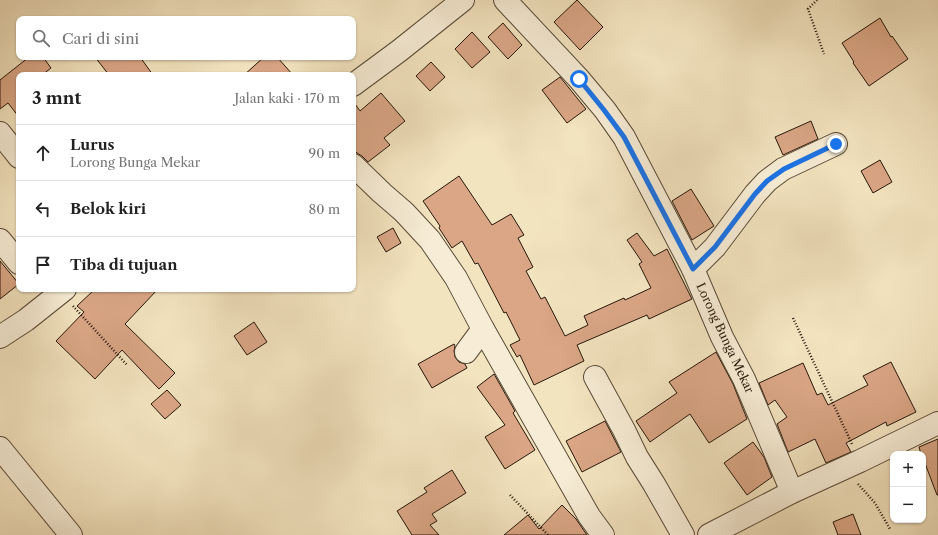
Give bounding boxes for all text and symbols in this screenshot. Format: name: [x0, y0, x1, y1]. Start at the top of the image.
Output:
search box: [16, 16, 356, 60]
icon: search: [30, 27, 52, 49]
text: Cari di sini: [62, 29, 139, 48]
route start: [570, 70, 588, 88]
text: 3 mnt: [32, 88, 81, 108]
text: Jalan kaki · 170 m: [235, 90, 340, 106]
text: Lurus: [70, 135, 115, 154]
route end: [827, 135, 845, 153]
icon: ahead: [32, 142, 54, 164]
text: 90 m: [309, 145, 340, 161]
text: Lorong Bunga Mekar: [70, 154, 200, 170]
icon: left: [32, 198, 54, 220]
text: Belok kiri: [70, 199, 146, 218]
text: 80 m: [308, 201, 340, 217]
icon: arrive: [32, 254, 54, 276]
text: Tiba di tujuan: [70, 255, 178, 274]
street label: Lorong Bunga Mekar: [693, 280, 758, 395]
map controls: [890, 451, 926, 523]
button: +: [890, 451, 926, 487]
button: −: [890, 487, 926, 523]

